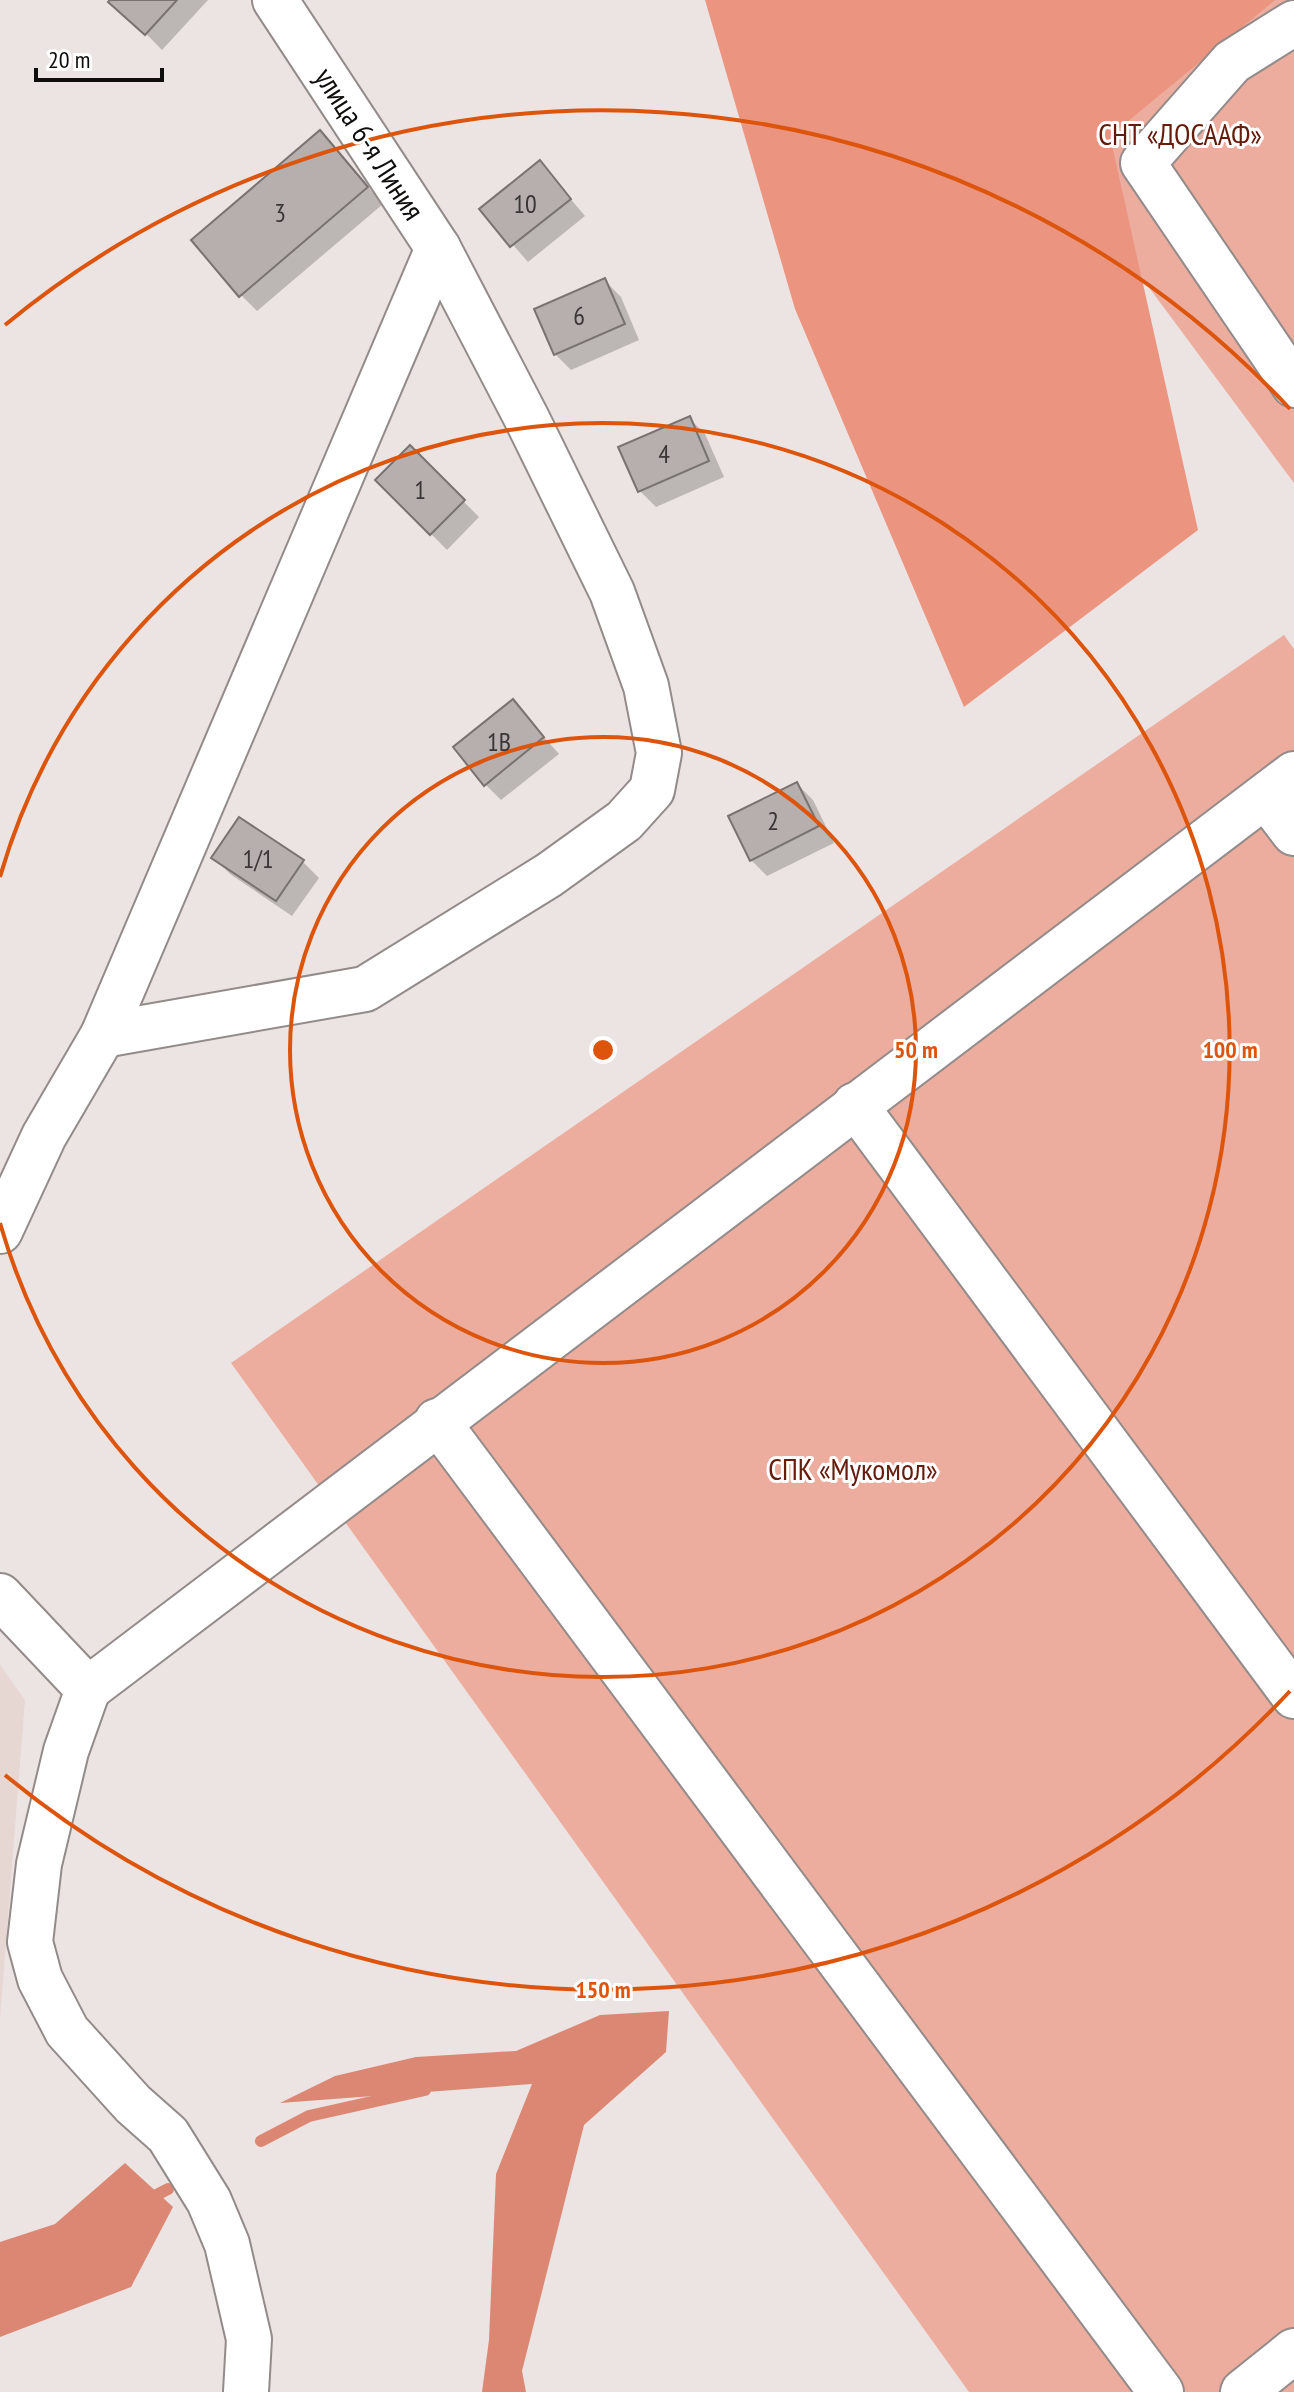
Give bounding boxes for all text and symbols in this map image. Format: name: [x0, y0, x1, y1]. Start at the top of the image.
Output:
scale bar: [36, 32, 162, 82]
text: 20 m: [48, 44, 90, 75]
street label: улица 6-я Линия: [306, 60, 434, 227]
park label: СНТ «ДОСААФ»: [1098, 114, 1262, 153]
house number: 10: [513, 187, 537, 220]
house number: 3: [274, 196, 286, 229]
house number: 6: [573, 299, 585, 332]
house number: 4: [658, 437, 670, 470]
house number: 1: [414, 473, 426, 506]
house number: 1В: [487, 725, 511, 758]
house number: 2: [767, 804, 779, 837]
house number: 1/1: [242, 842, 274, 875]
text: 50 m: [894, 1034, 938, 1065]
text: 100 m: [1202, 1034, 1258, 1065]
centre of rings: [589, 1036, 617, 1064]
park label: СПК «Мукомол»: [768, 1449, 938, 1488]
text: 150 m: [575, 1974, 631, 2005]

